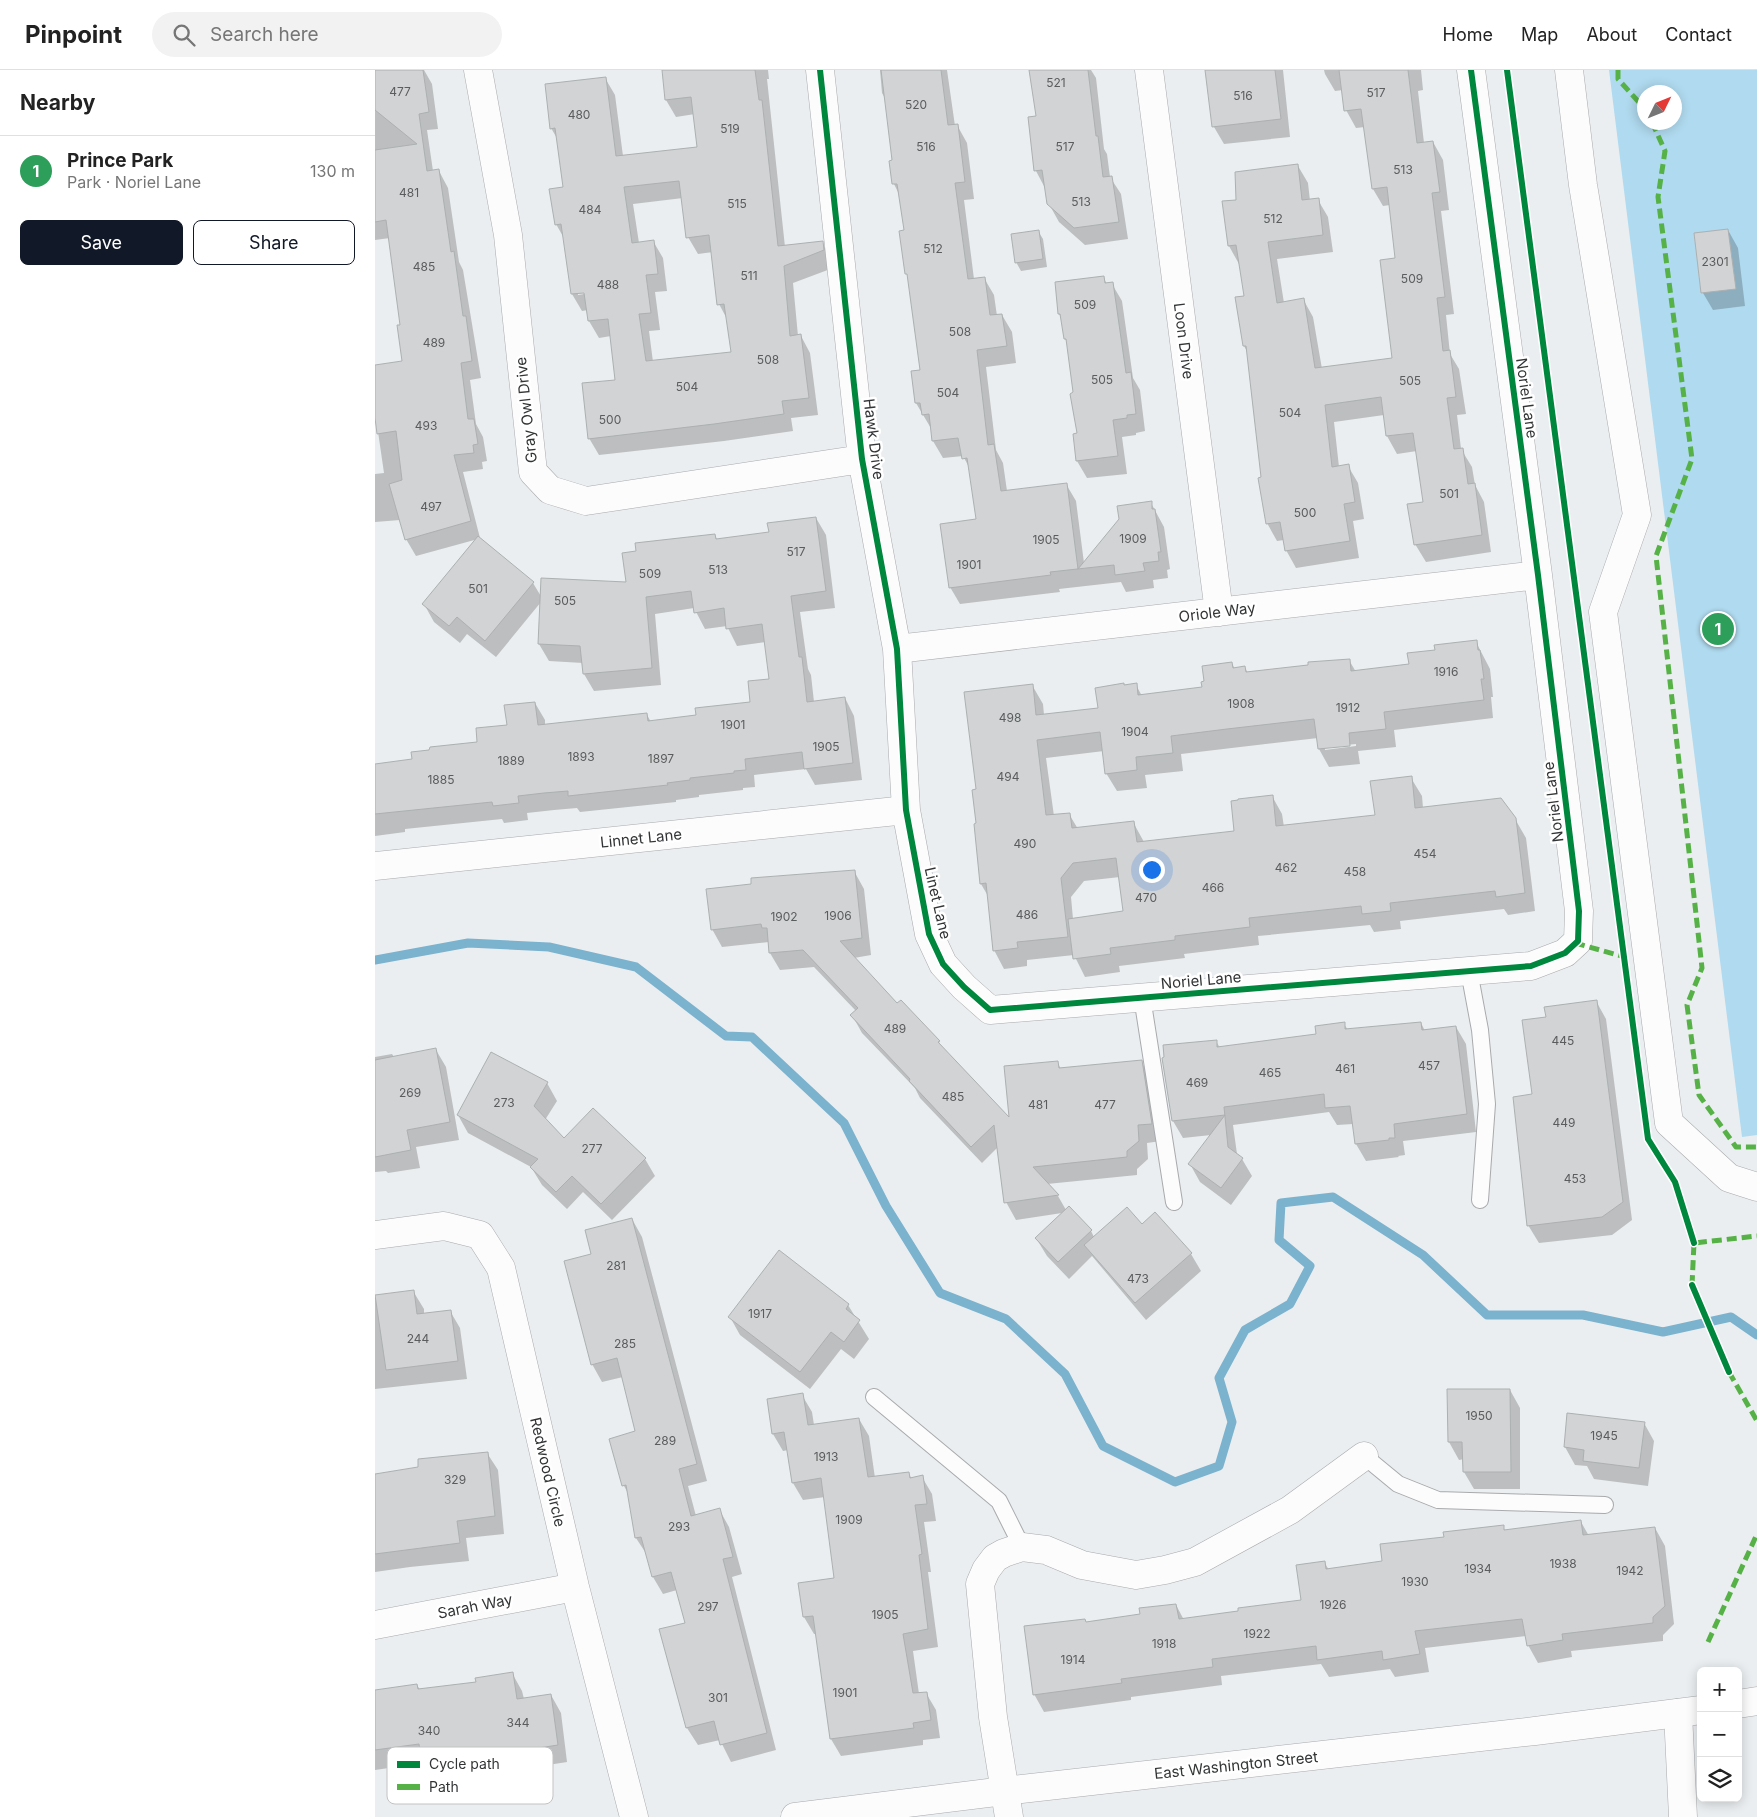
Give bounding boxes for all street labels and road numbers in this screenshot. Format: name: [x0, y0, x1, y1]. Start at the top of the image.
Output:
street label: Loon Drive: [1170, 302, 1198, 380]
street label: Gray Owl Drive: [511, 356, 541, 464]
street label: Noriel Lane: [1512, 357, 1542, 439]
street label: Hawk Drive: [860, 397, 888, 481]
street label: Oriole Way: [1178, 598, 1257, 626]
street label: Noriel Lane: [1539, 761, 1567, 843]
street label: Linnet Lane: [599, 824, 683, 852]
street label: Linet Lane: [920, 865, 956, 941]
street label: Noriel Lane: [1160, 967, 1242, 993]
street label: Redwood Circle: [526, 1415, 570, 1529]
street label: Sarah Way: [436, 1589, 515, 1623]
street label: East Washington Street: [1153, 1747, 1319, 1783]

